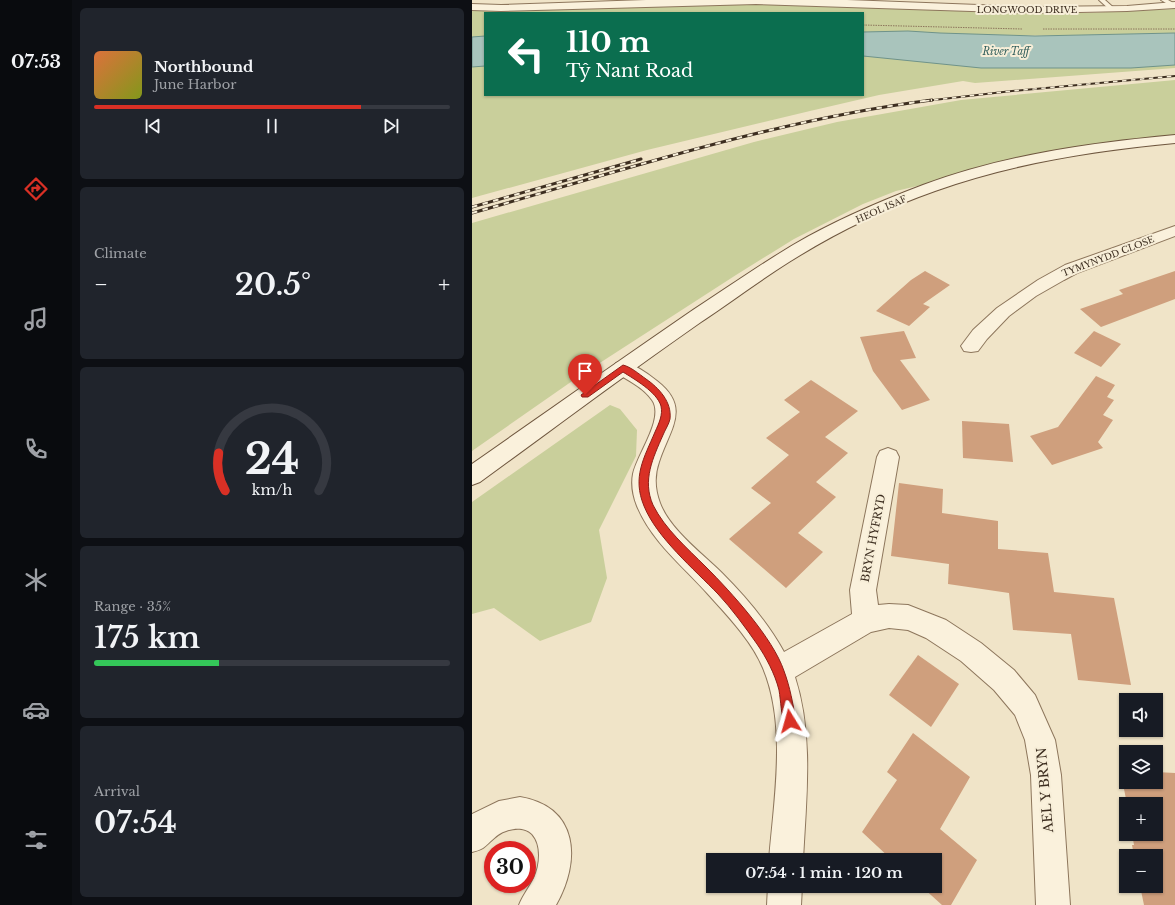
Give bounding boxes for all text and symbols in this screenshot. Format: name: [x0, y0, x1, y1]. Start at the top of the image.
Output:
street label: LONGWOOD DRIVE: [977, 4, 1078, 15]
text: 110 m: [566, 25, 650, 60]
icon: left: [500, 28, 552, 80]
water label: River Taff: [982, 45, 1032, 58]
text: 07:53: [11, 51, 61, 73]
text: Northbound: [154, 57, 253, 76]
text: Tŷ Nant Road: [566, 60, 693, 82]
text: June Harbor: [154, 76, 236, 93]
icon: previous: [142, 115, 164, 137]
icon: pause: [261, 115, 283, 137]
icon: next: [380, 115, 402, 137]
icon: directions: [22, 175, 50, 203]
street label: HEOL ISAF: [854, 193, 908, 225]
street label: TYMYNYDD CLOSE: [1060, 233, 1156, 279]
text: Climate: [94, 245, 147, 262]
text: 20.5°: [235, 266, 311, 303]
text: −: [94, 271, 108, 298]
text: +: [438, 271, 450, 298]
icon: music: [22, 305, 50, 333]
pin: [568, 354, 602, 395]
icon: arrive: [574, 360, 596, 382]
text: 24: [245, 433, 299, 484]
icon: phone: [22, 435, 50, 463]
text: km/h: [252, 480, 292, 498]
street label: BRYN HYFRYD: [858, 492, 888, 583]
icon: climate: [22, 566, 50, 594]
text: Range · 35%: [94, 598, 171, 615]
text: 175 km: [94, 619, 200, 656]
map controls: [1119, 693, 1163, 893]
button: sound: [1119, 693, 1163, 737]
icon: car: [22, 696, 50, 724]
position arrow: [769, 700, 811, 742]
button: layers: [1119, 745, 1163, 789]
street label: AEL Y BRYN: [1033, 746, 1057, 834]
text: Arrival: [94, 783, 140, 800]
button: +: [1119, 797, 1163, 841]
text: 07:54: [94, 804, 177, 841]
icon: filters: [22, 826, 50, 854]
speed limit sign: 30: [484, 841, 536, 893]
button: −: [1119, 849, 1163, 893]
text: 07:54 · 1 min · 120 m: [745, 863, 903, 882]

